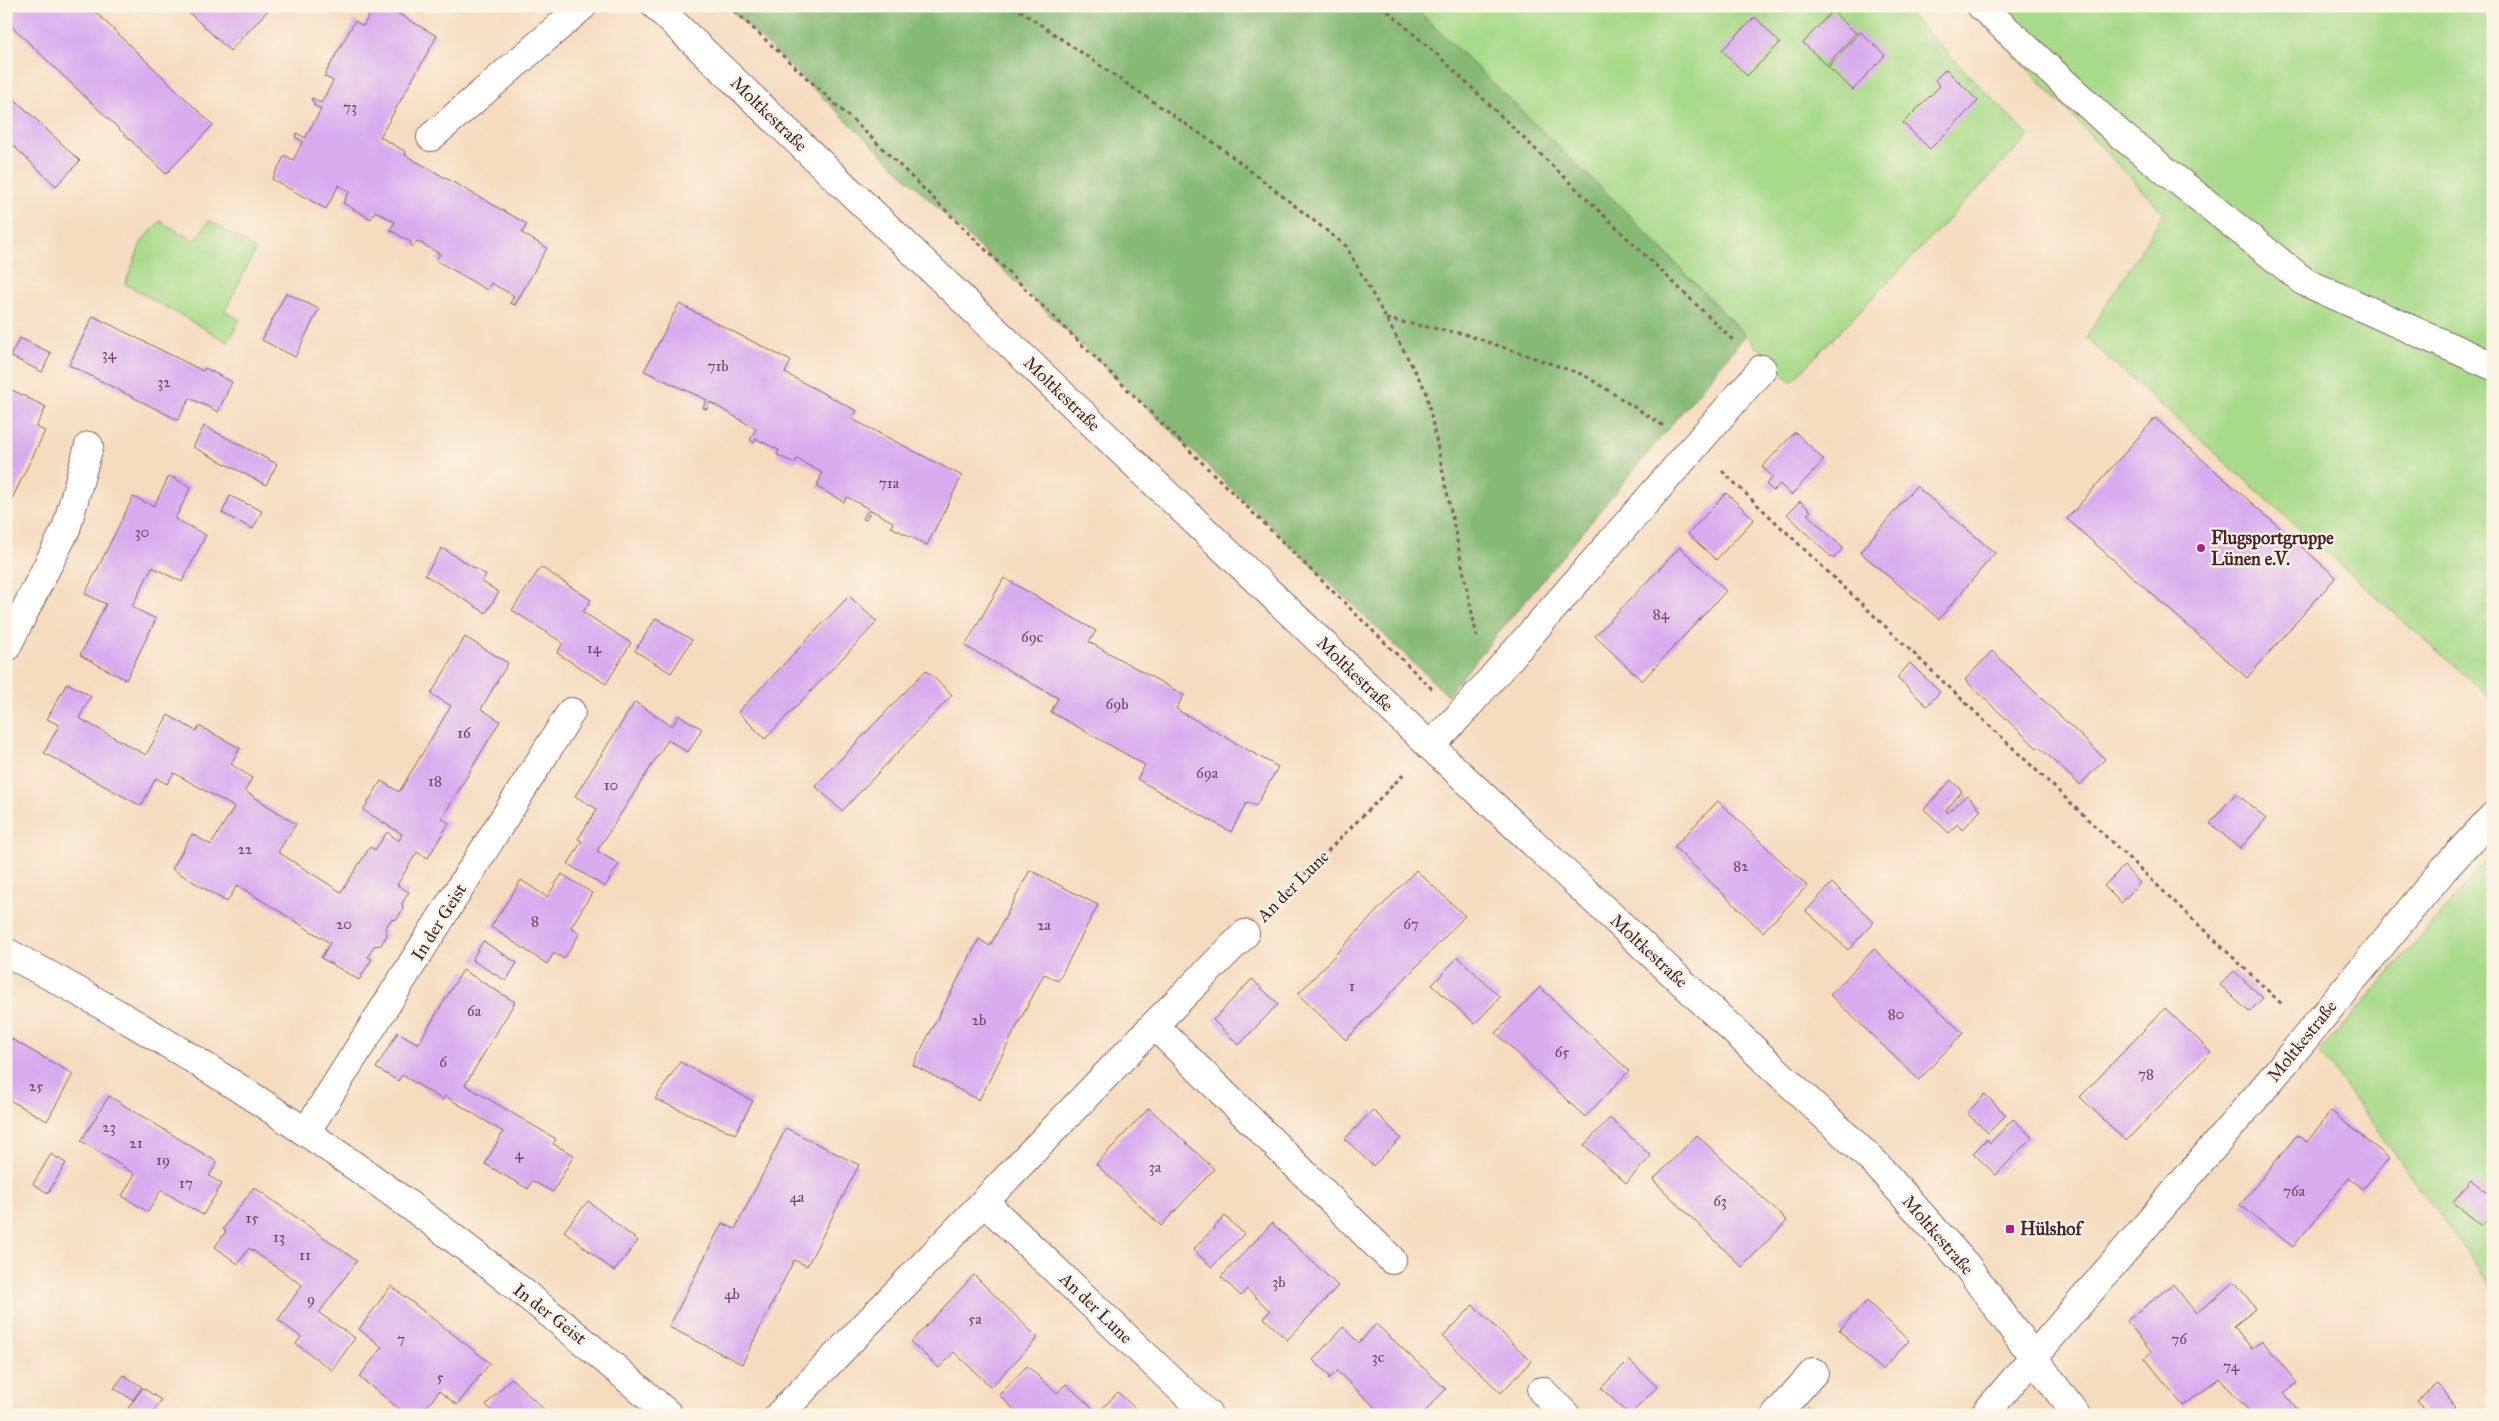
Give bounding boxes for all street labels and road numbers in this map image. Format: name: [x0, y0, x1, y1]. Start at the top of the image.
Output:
street label: Moltkestraße: [726, 72, 812, 156]
street label: Moltkestraße: [1019, 352, 1105, 436]
street label: Moltkestraße: [1312, 632, 1398, 716]
street label: An der Lune: [1252, 845, 1334, 927]
street label: In der Geist: [407, 879, 472, 965]
street label: Moltkestraße: [1605, 909, 1693, 993]
street label: Moltkestraße: [2262, 996, 2342, 1086]
street label: Moltkestraße: [1897, 1191, 1979, 1279]
street label: An der Lune: [1054, 1267, 1137, 1348]
street label: In der Geist: [509, 1279, 592, 1350]

